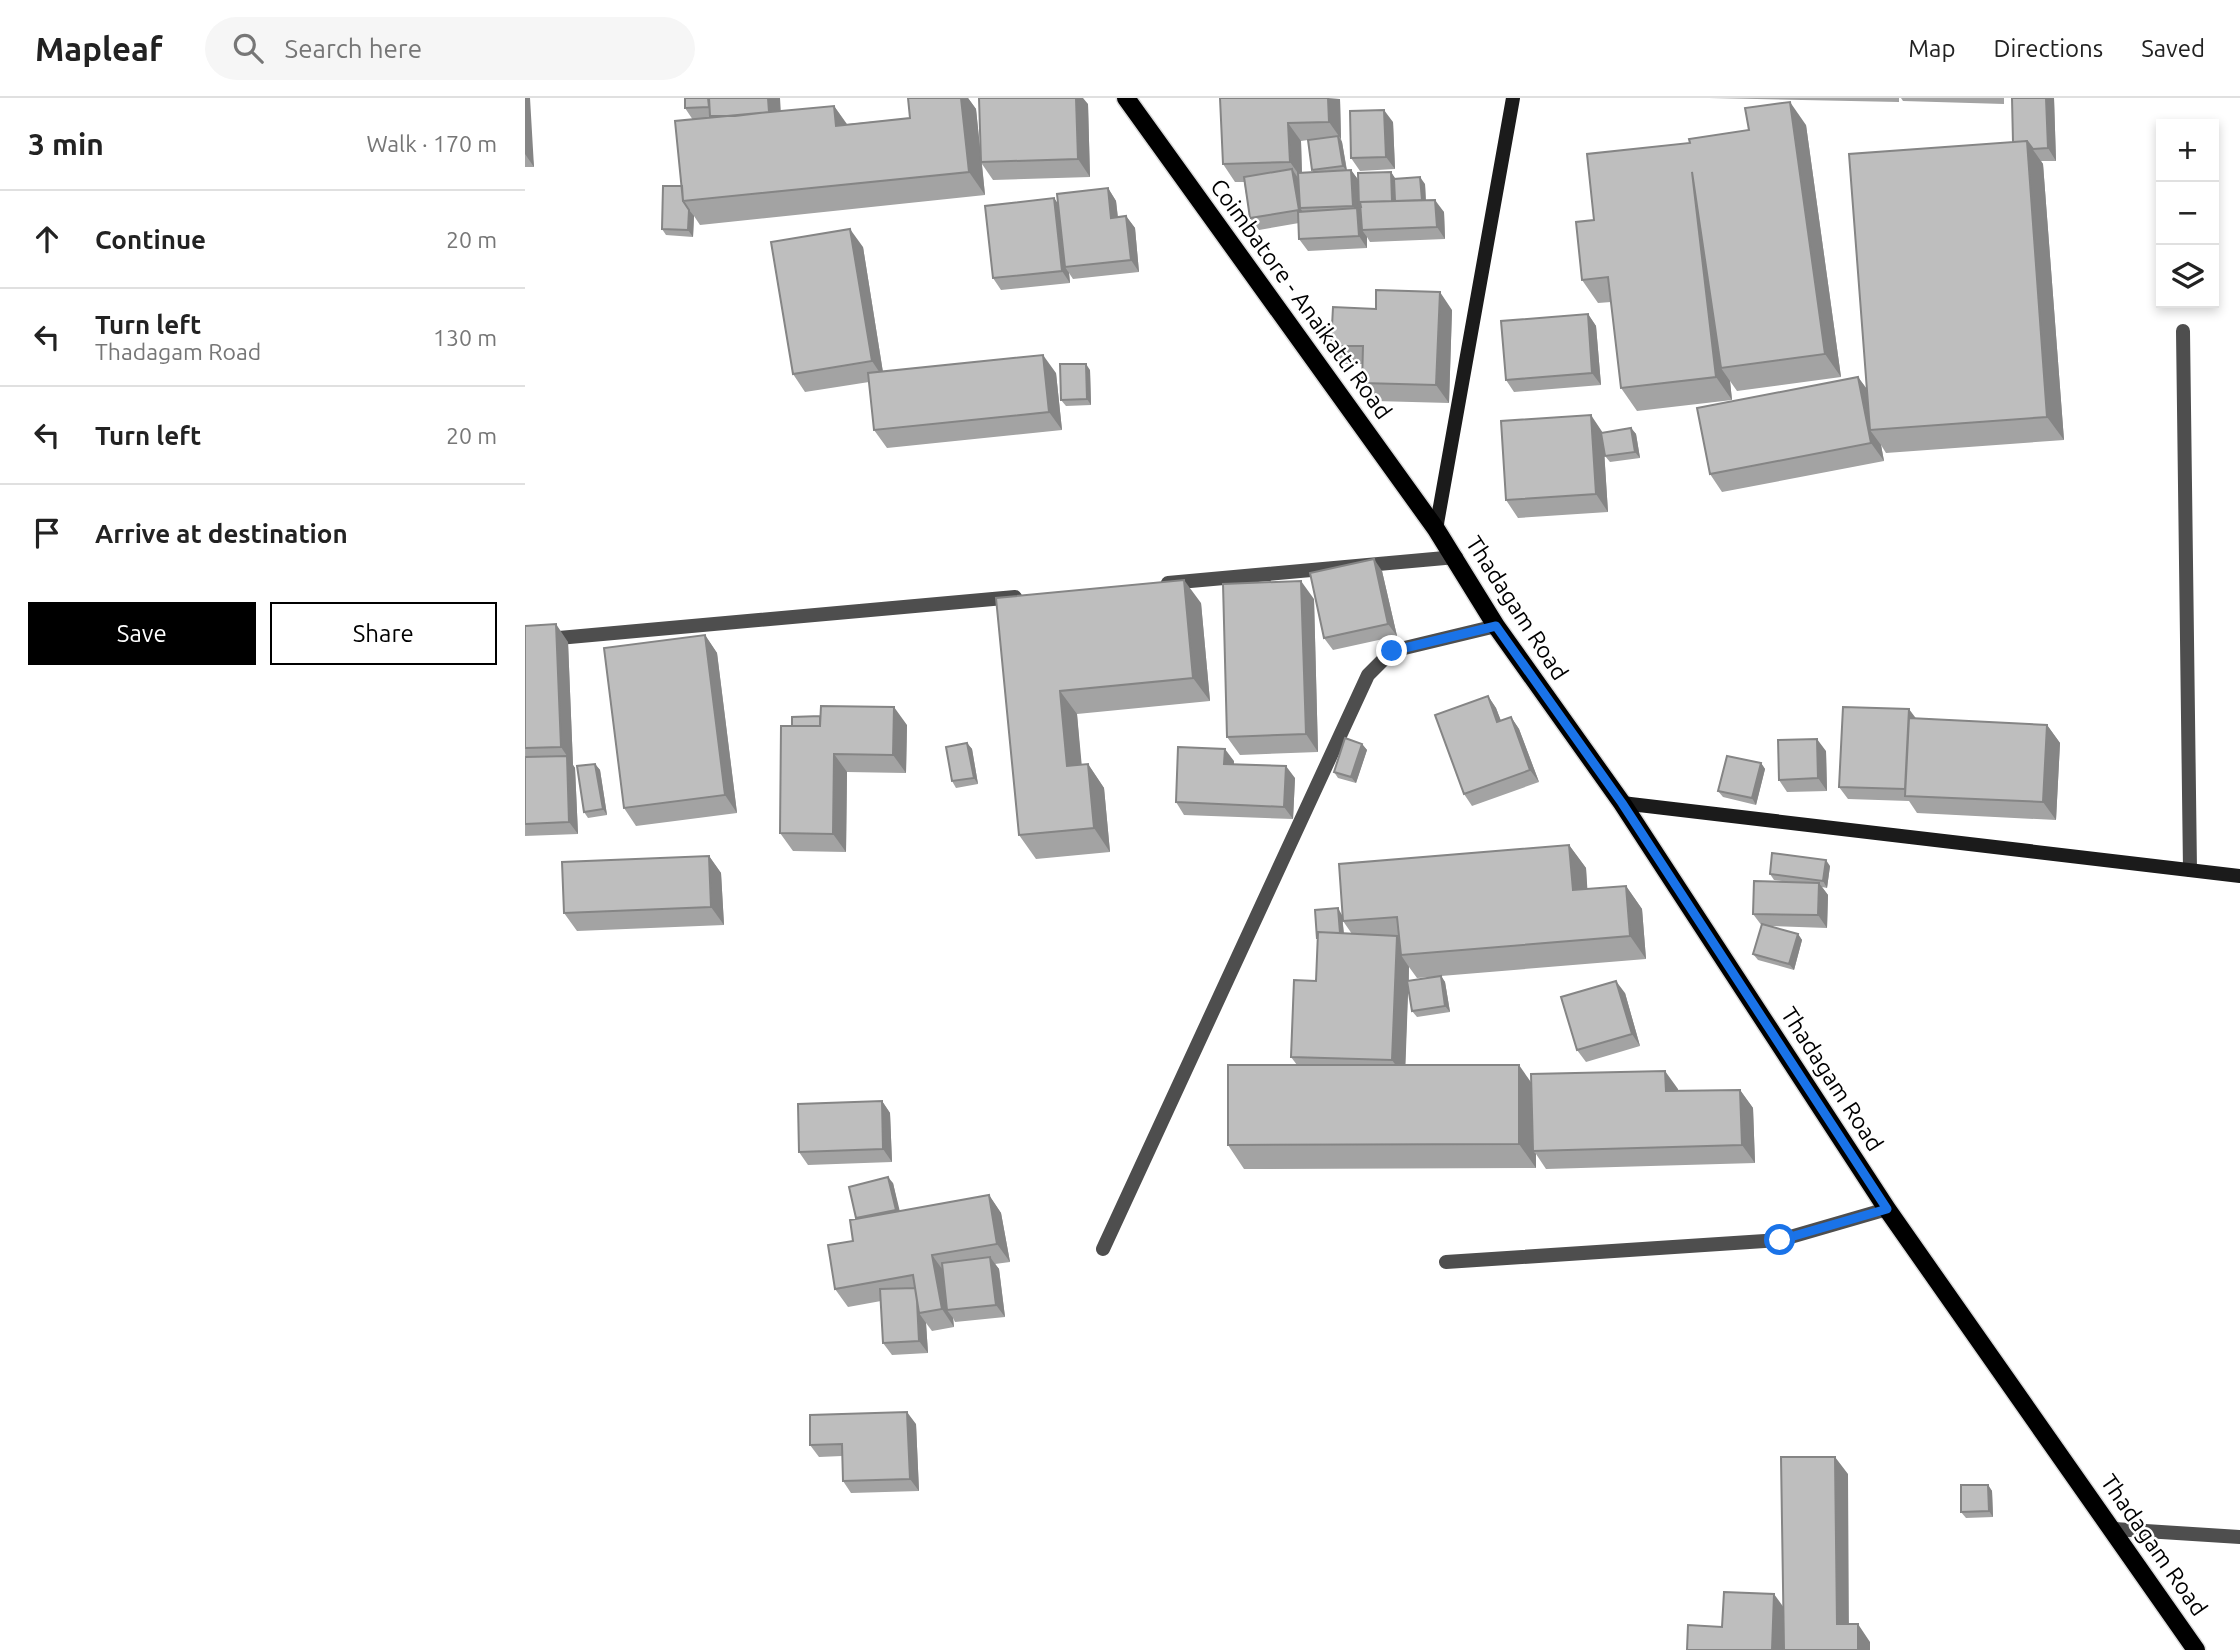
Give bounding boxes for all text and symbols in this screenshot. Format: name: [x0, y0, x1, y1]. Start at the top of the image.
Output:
search box: [205, 17, 695, 80]
icon: search: [229, 29, 267, 67]
text: Mapleaf: [35, 30, 163, 67]
text: Search here: [285, 34, 422, 63]
text: Map: [1908, 35, 1955, 62]
text: Directions: [1993, 35, 2103, 62]
text: Saved: [2141, 35, 2205, 62]
map controls: [2156, 119, 2219, 308]
button: +: [2156, 119, 2219, 182]
text: 3 min: [28, 127, 104, 161]
text: Walk · 170 m: [366, 131, 497, 156]
street label: Coimbatore - Anaikatti Road: [1206, 174, 1397, 423]
button: −: [2156, 182, 2219, 245]
icon: ahead: [28, 220, 66, 258]
text: Continue: [95, 225, 206, 254]
text: 20 m: [446, 227, 497, 252]
button: layers: [2156, 245, 2219, 308]
text: Turn left: [95, 310, 201, 339]
icon: left: [28, 318, 66, 356]
text: 130 m: [433, 325, 497, 350]
text: Thadagam Road: [95, 339, 261, 364]
icon: left: [28, 416, 66, 454]
text: Turn left: [95, 421, 201, 450]
text: 20 m: [446, 423, 497, 448]
icon: arrive: [28, 514, 66, 552]
text: Arrive at destination: [95, 519, 348, 548]
street label: Thadagam Road: [1462, 531, 1573, 684]
button: Save: [28, 602, 256, 665]
button: Share: [270, 602, 497, 665]
route end: [1376, 635, 1407, 666]
street label: Thadagam Road: [1777, 1002, 1888, 1155]
route start: [1764, 1224, 1795, 1255]
street label: Thadagam Road: [2097, 1469, 2212, 1620]

